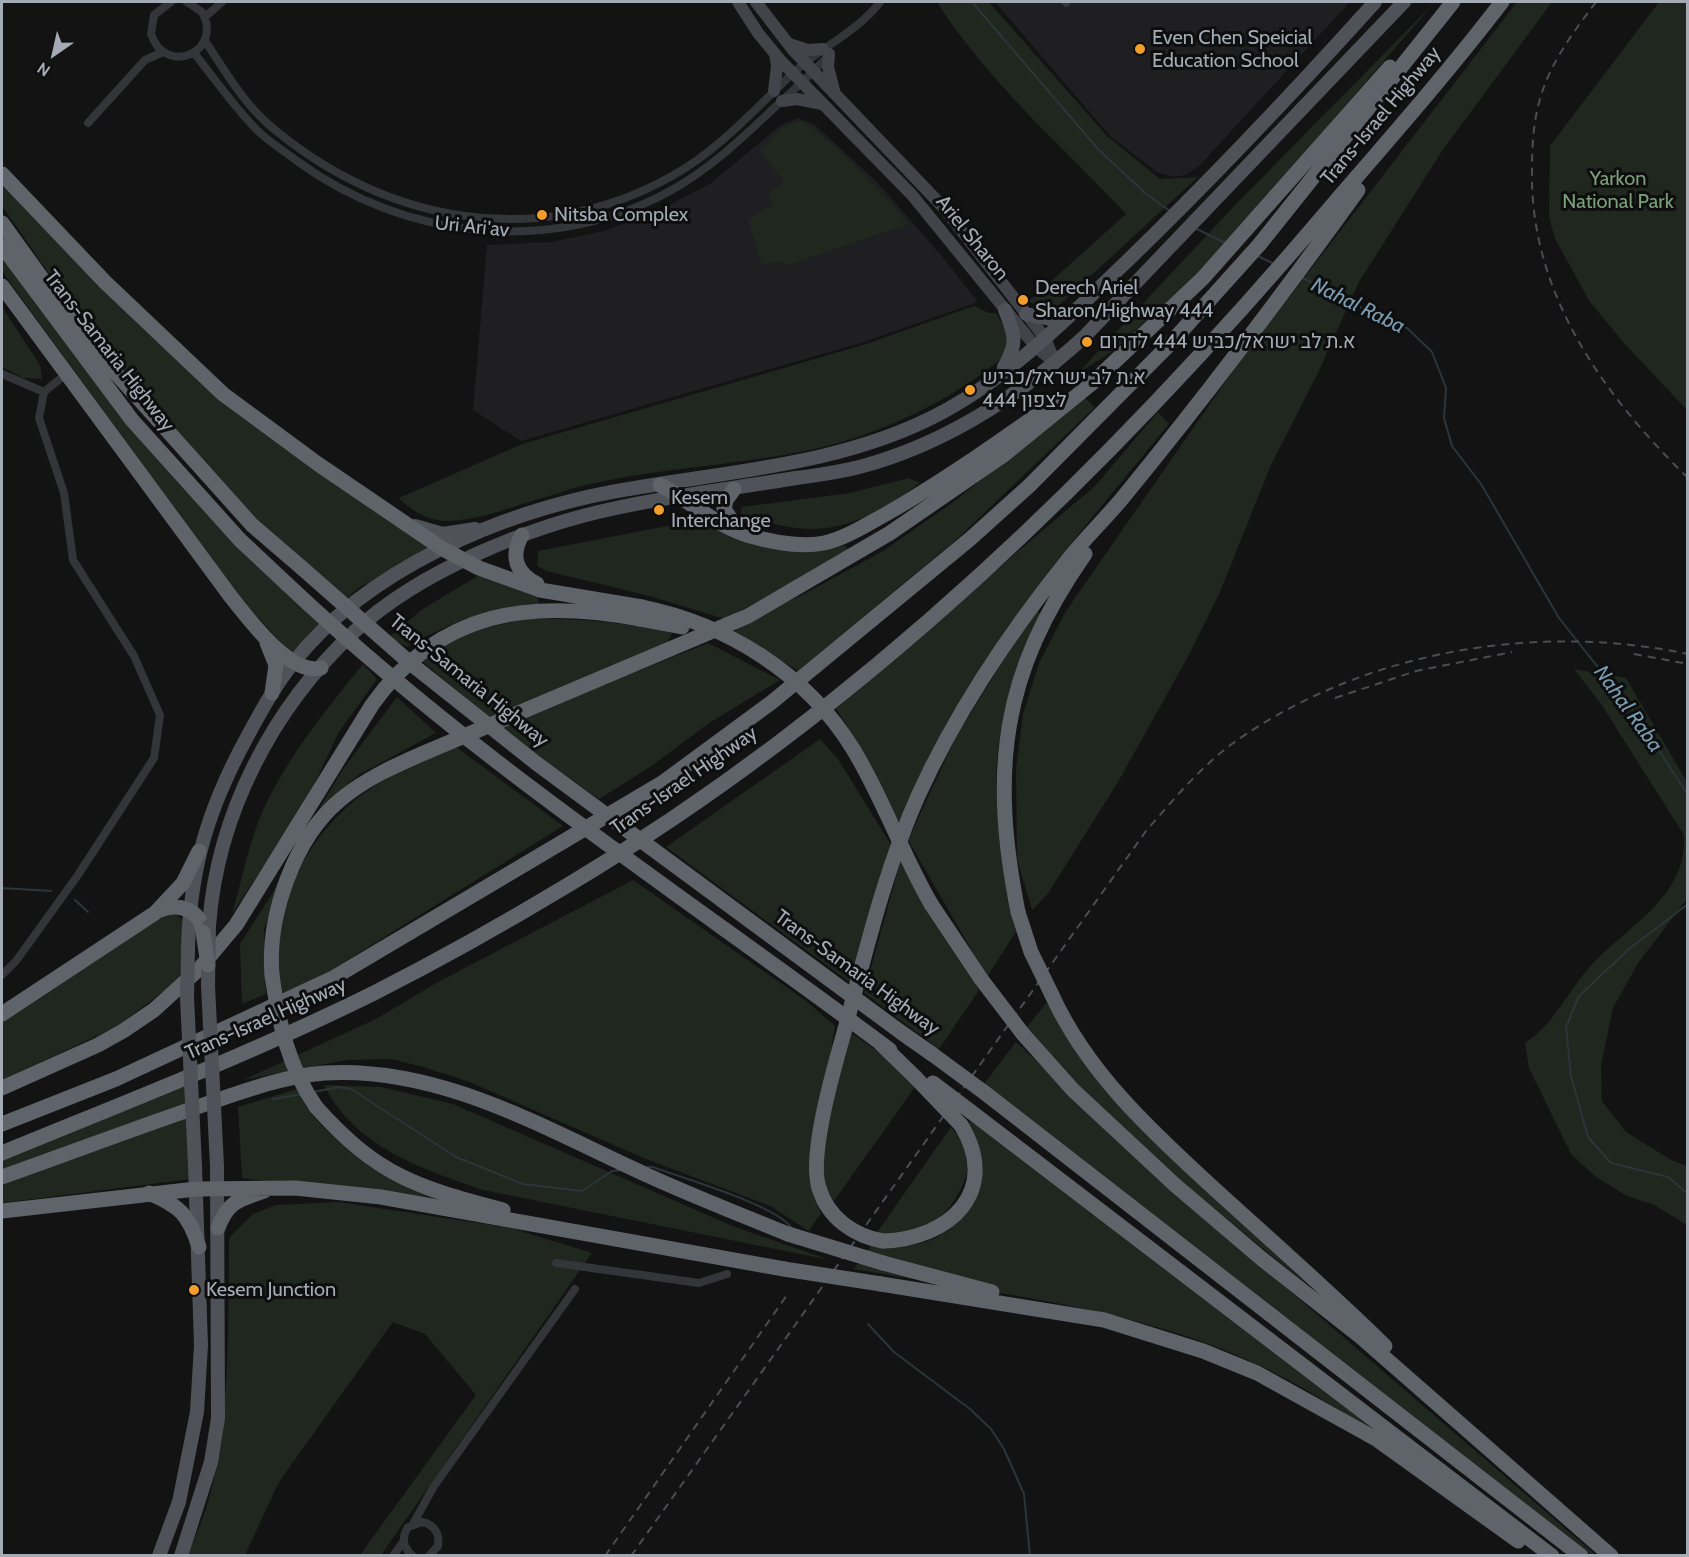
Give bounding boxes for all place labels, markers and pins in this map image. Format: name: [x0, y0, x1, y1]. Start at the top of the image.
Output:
place label: Even Chen Speicial Education School: [1152, 26, 1312, 73]
marker: Even Chen Speicial Education School: [1133, 42, 1147, 56]
place label: Nitsba Complex: [554, 203, 688, 227]
marker: Nitsba Complex: [535, 208, 549, 222]
place label: Derech Ariel Sharon/Highway 444: [1035, 276, 1213, 323]
marker: Derech Ariel Sharon/Highway 444: [1016, 293, 1030, 307]
place label: א.ת לב ישראל/כביש 444 לדרום: [1099, 330, 1356, 354]
marker: א.ת לב ישראל/כביש 444 לדרום: [1080, 335, 1094, 349]
place label: א.ת לב ישראל/כביש 444 לצפון: [982, 366, 1146, 413]
marker: א.ת לב ישראל/כביש 444 לצפון: [963, 383, 977, 397]
place label: Kesem Interchange: [671, 486, 771, 533]
marker: Kesem Interchange: [652, 503, 666, 517]
place label: Kesem Junction: [206, 1278, 336, 1302]
marker: Kesem Junction: [187, 1283, 201, 1297]

